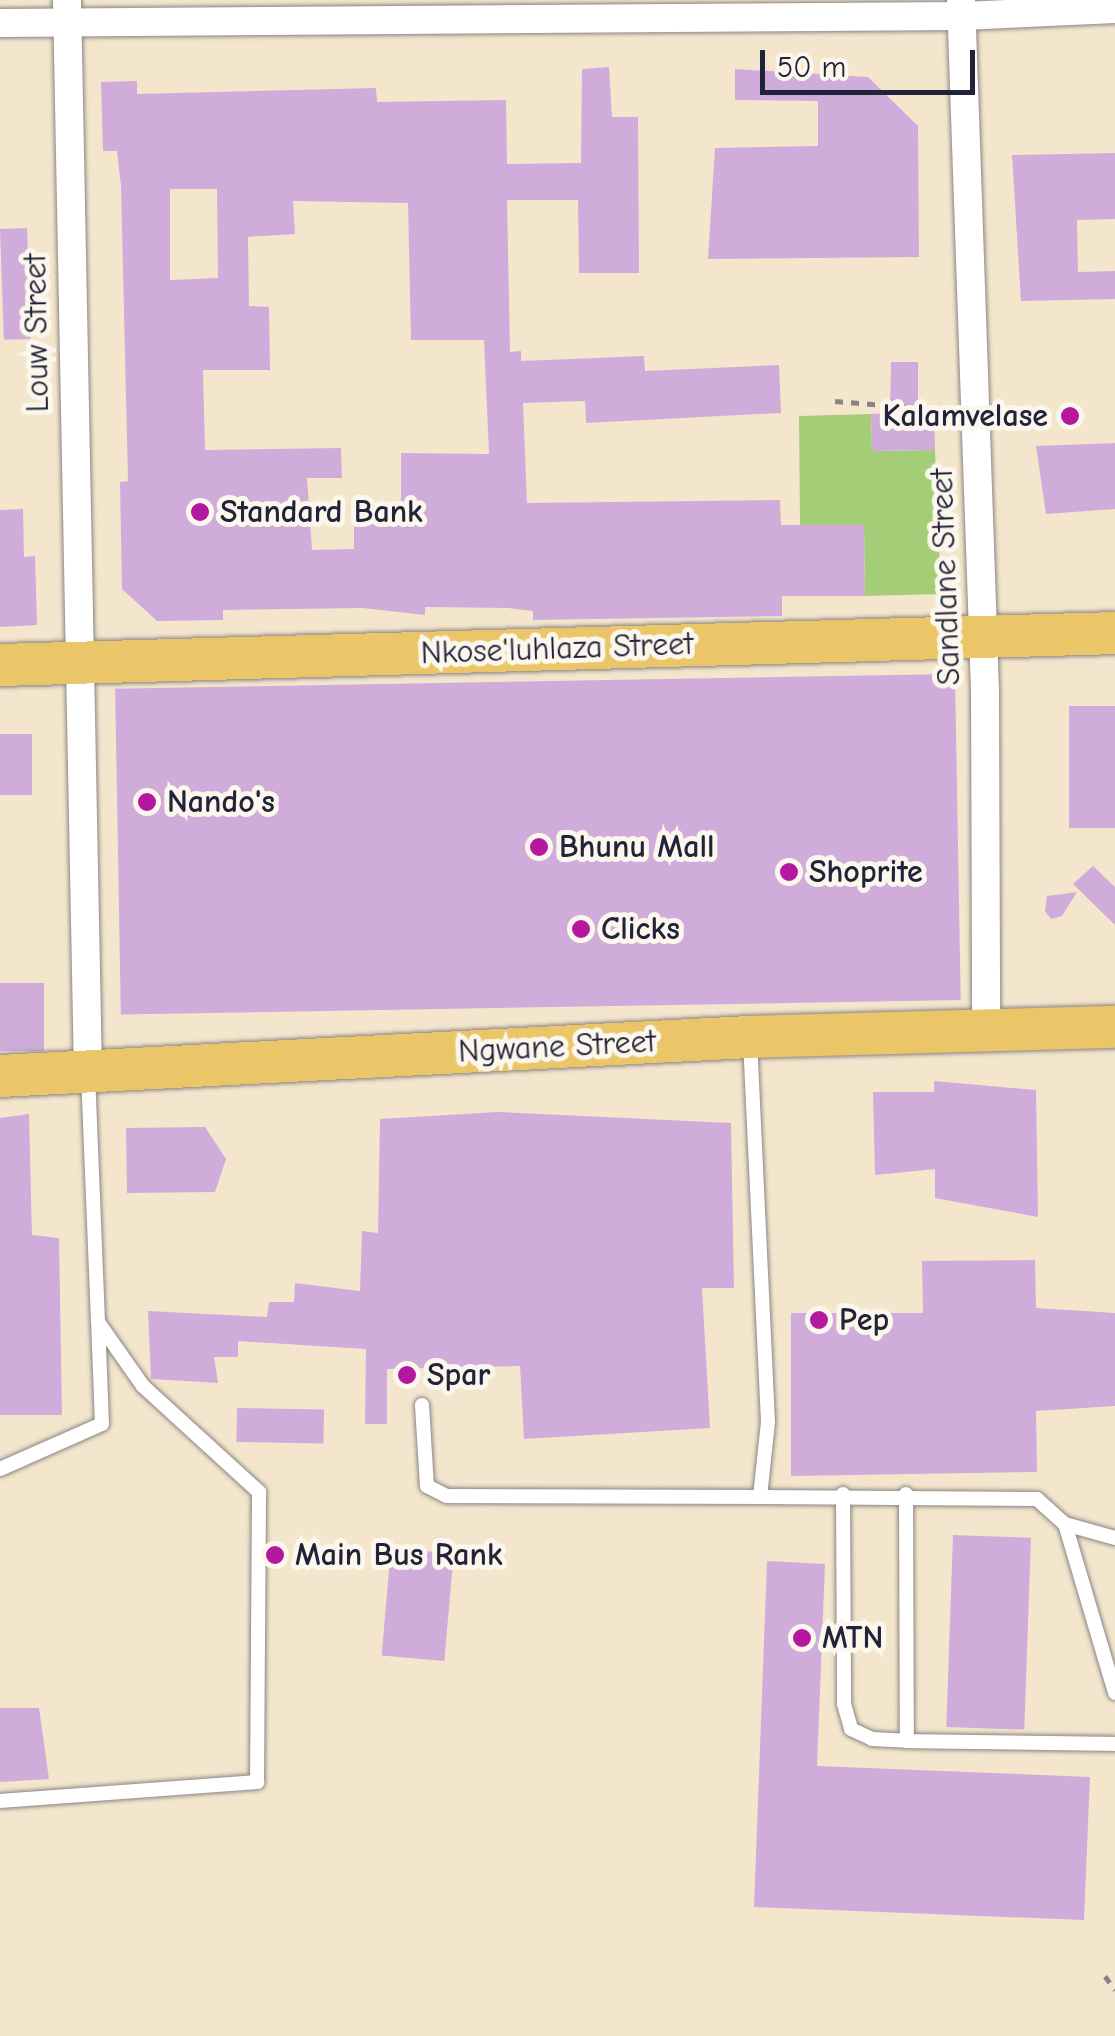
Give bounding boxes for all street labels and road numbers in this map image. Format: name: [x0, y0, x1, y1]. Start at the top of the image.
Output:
street label: Louw Street: [16, 253, 58, 413]
street label: Sandlane Street: [923, 468, 969, 686]
street label: Nkose'luhlaza Street: [420, 625, 694, 673]
street label: Ngwane Street: [457, 1023, 657, 1071]

